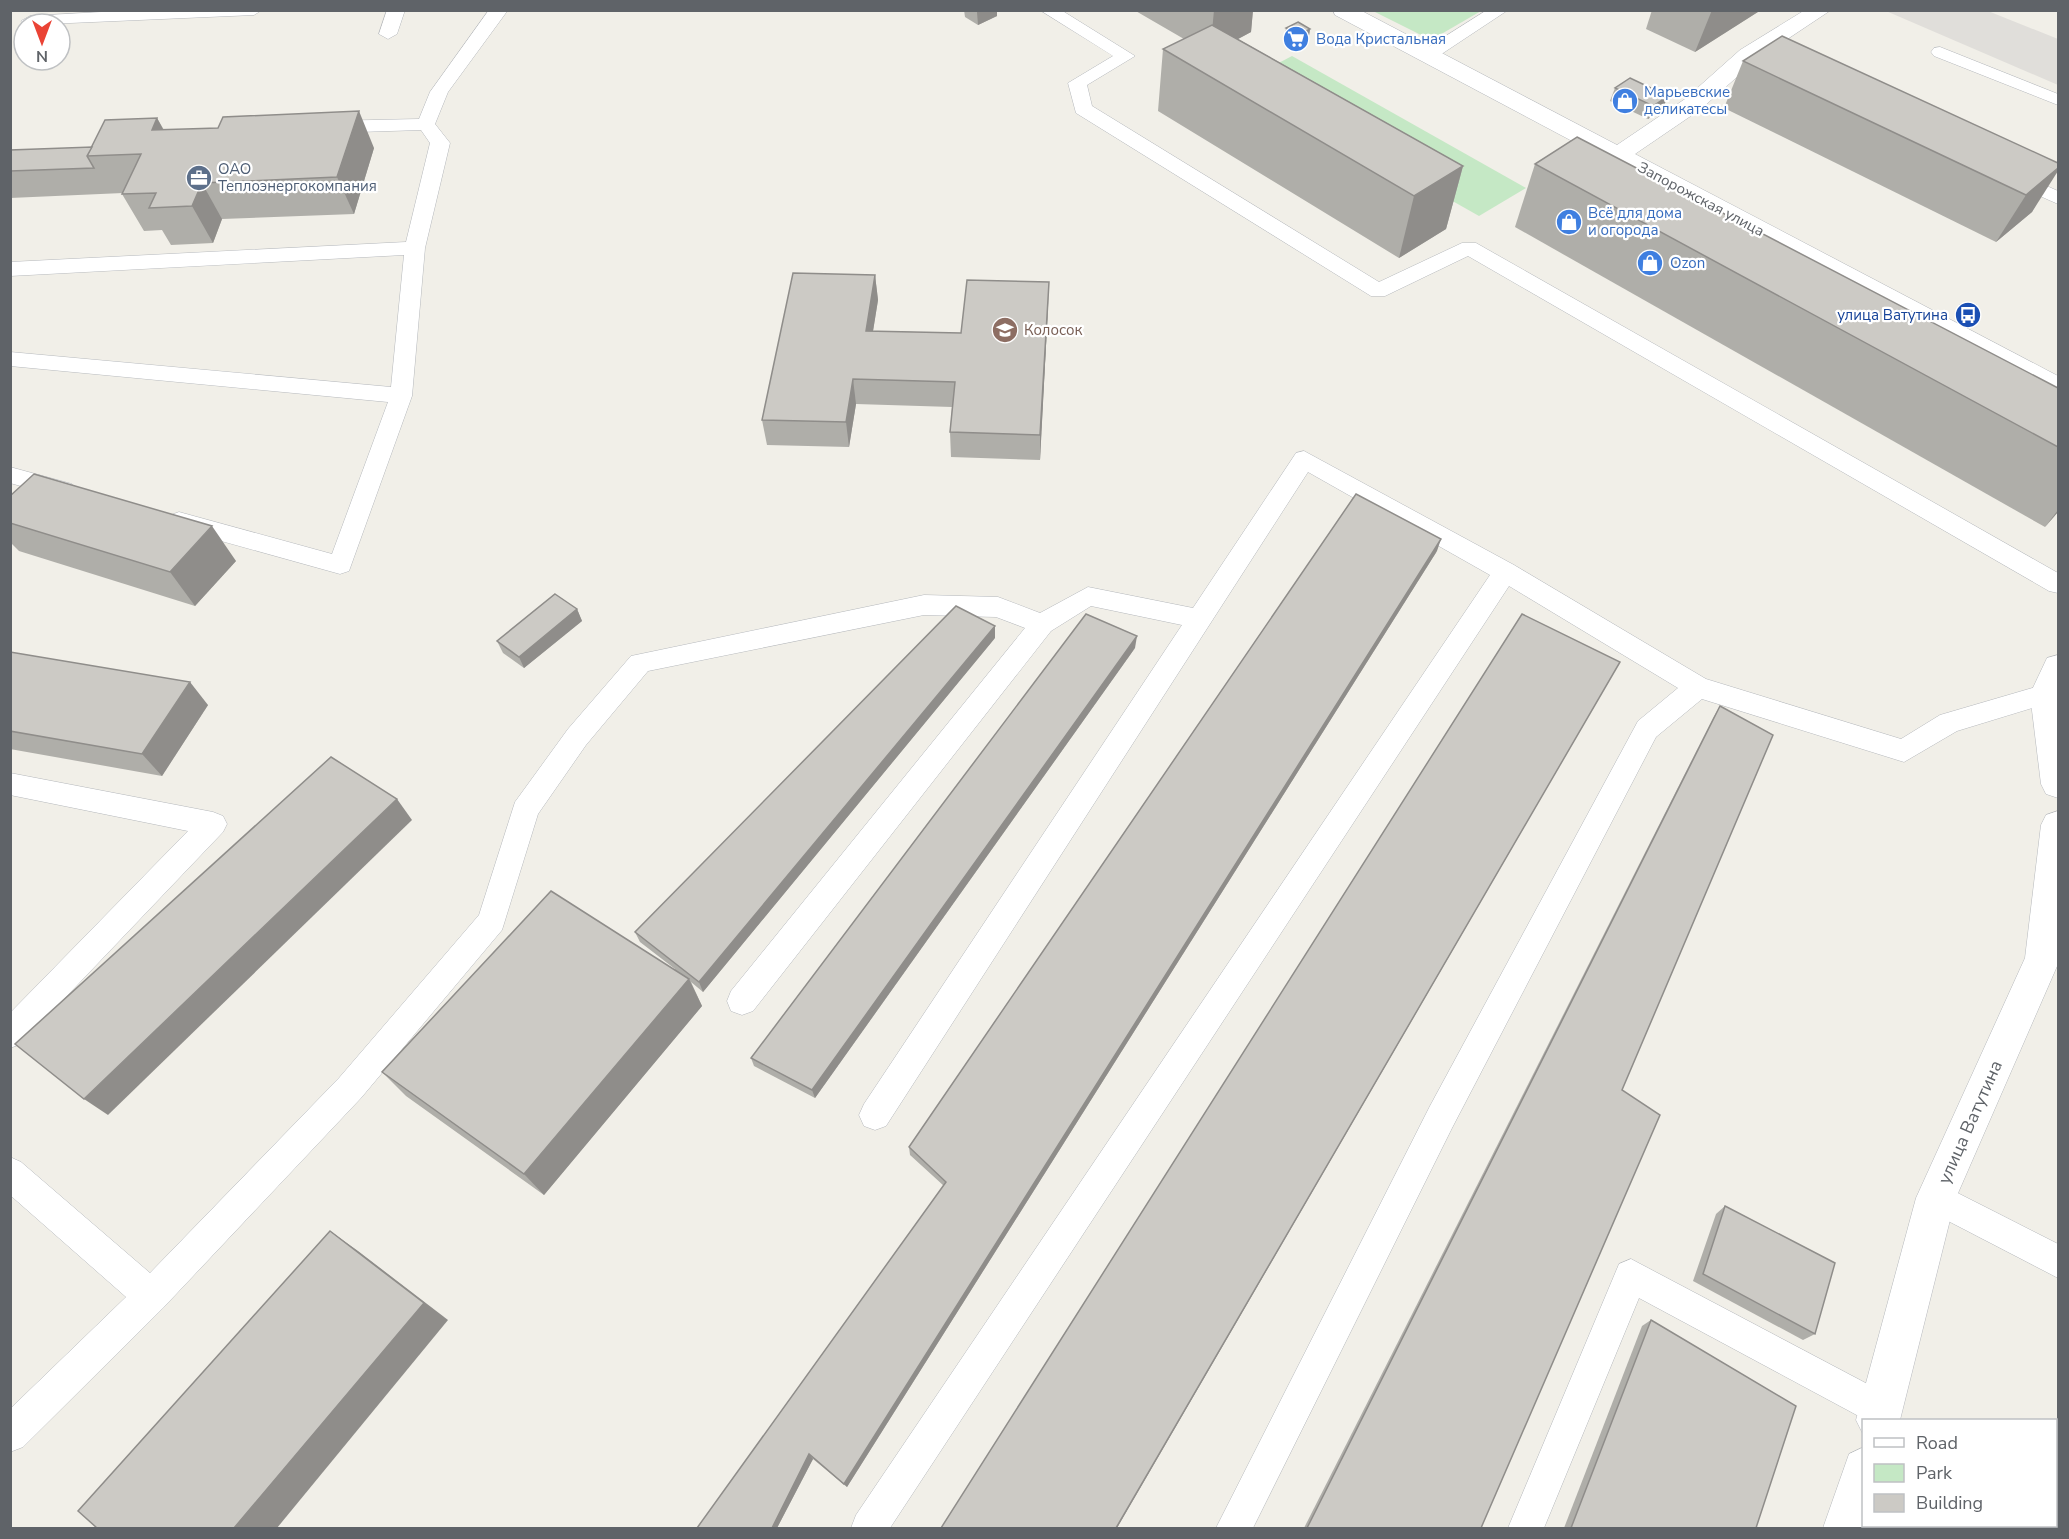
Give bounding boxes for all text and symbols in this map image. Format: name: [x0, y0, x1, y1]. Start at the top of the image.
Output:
north arrow: [12, 12, 72, 72]
supermarket icon: Вода Кристальная: [1281, 24, 1311, 54]
place label: Вода Кристальная: [1316, 29, 1446, 49]
text: N: [36, 45, 48, 67]
place label: Марьевские деликатесы: [1644, 82, 1730, 119]
shop icon: Марьевские деликатесы: [1610, 86, 1640, 116]
street label: Запорожская улица: [1634, 157, 1768, 241]
place label: ОАО Теплоэнергокомпания: [218, 159, 377, 196]
office icon: ОАО Теплоэнергокомпания: [184, 163, 214, 193]
place label: Всё для дома и огорода: [1588, 203, 1682, 240]
shop icon: Всё для дома и огорода: [1554, 207, 1584, 237]
shop icon: Ozon: [1635, 248, 1665, 278]
place label: Ozon: [1670, 253, 1705, 273]
bus stop icon: улица Ватутина: [1953, 300, 1983, 330]
place label: улица Ватутина: [1837, 305, 1948, 325]
school or university icon: Колосок: [990, 315, 1020, 345]
place label: Колосок: [1024, 320, 1083, 340]
street label: улица Ватутина: [1932, 1056, 2008, 1188]
legend: [1862, 1419, 2057, 1527]
text: Road: [1916, 1431, 1958, 1455]
text: Park: [1916, 1461, 1953, 1485]
text: Building: [1916, 1491, 1983, 1515]

